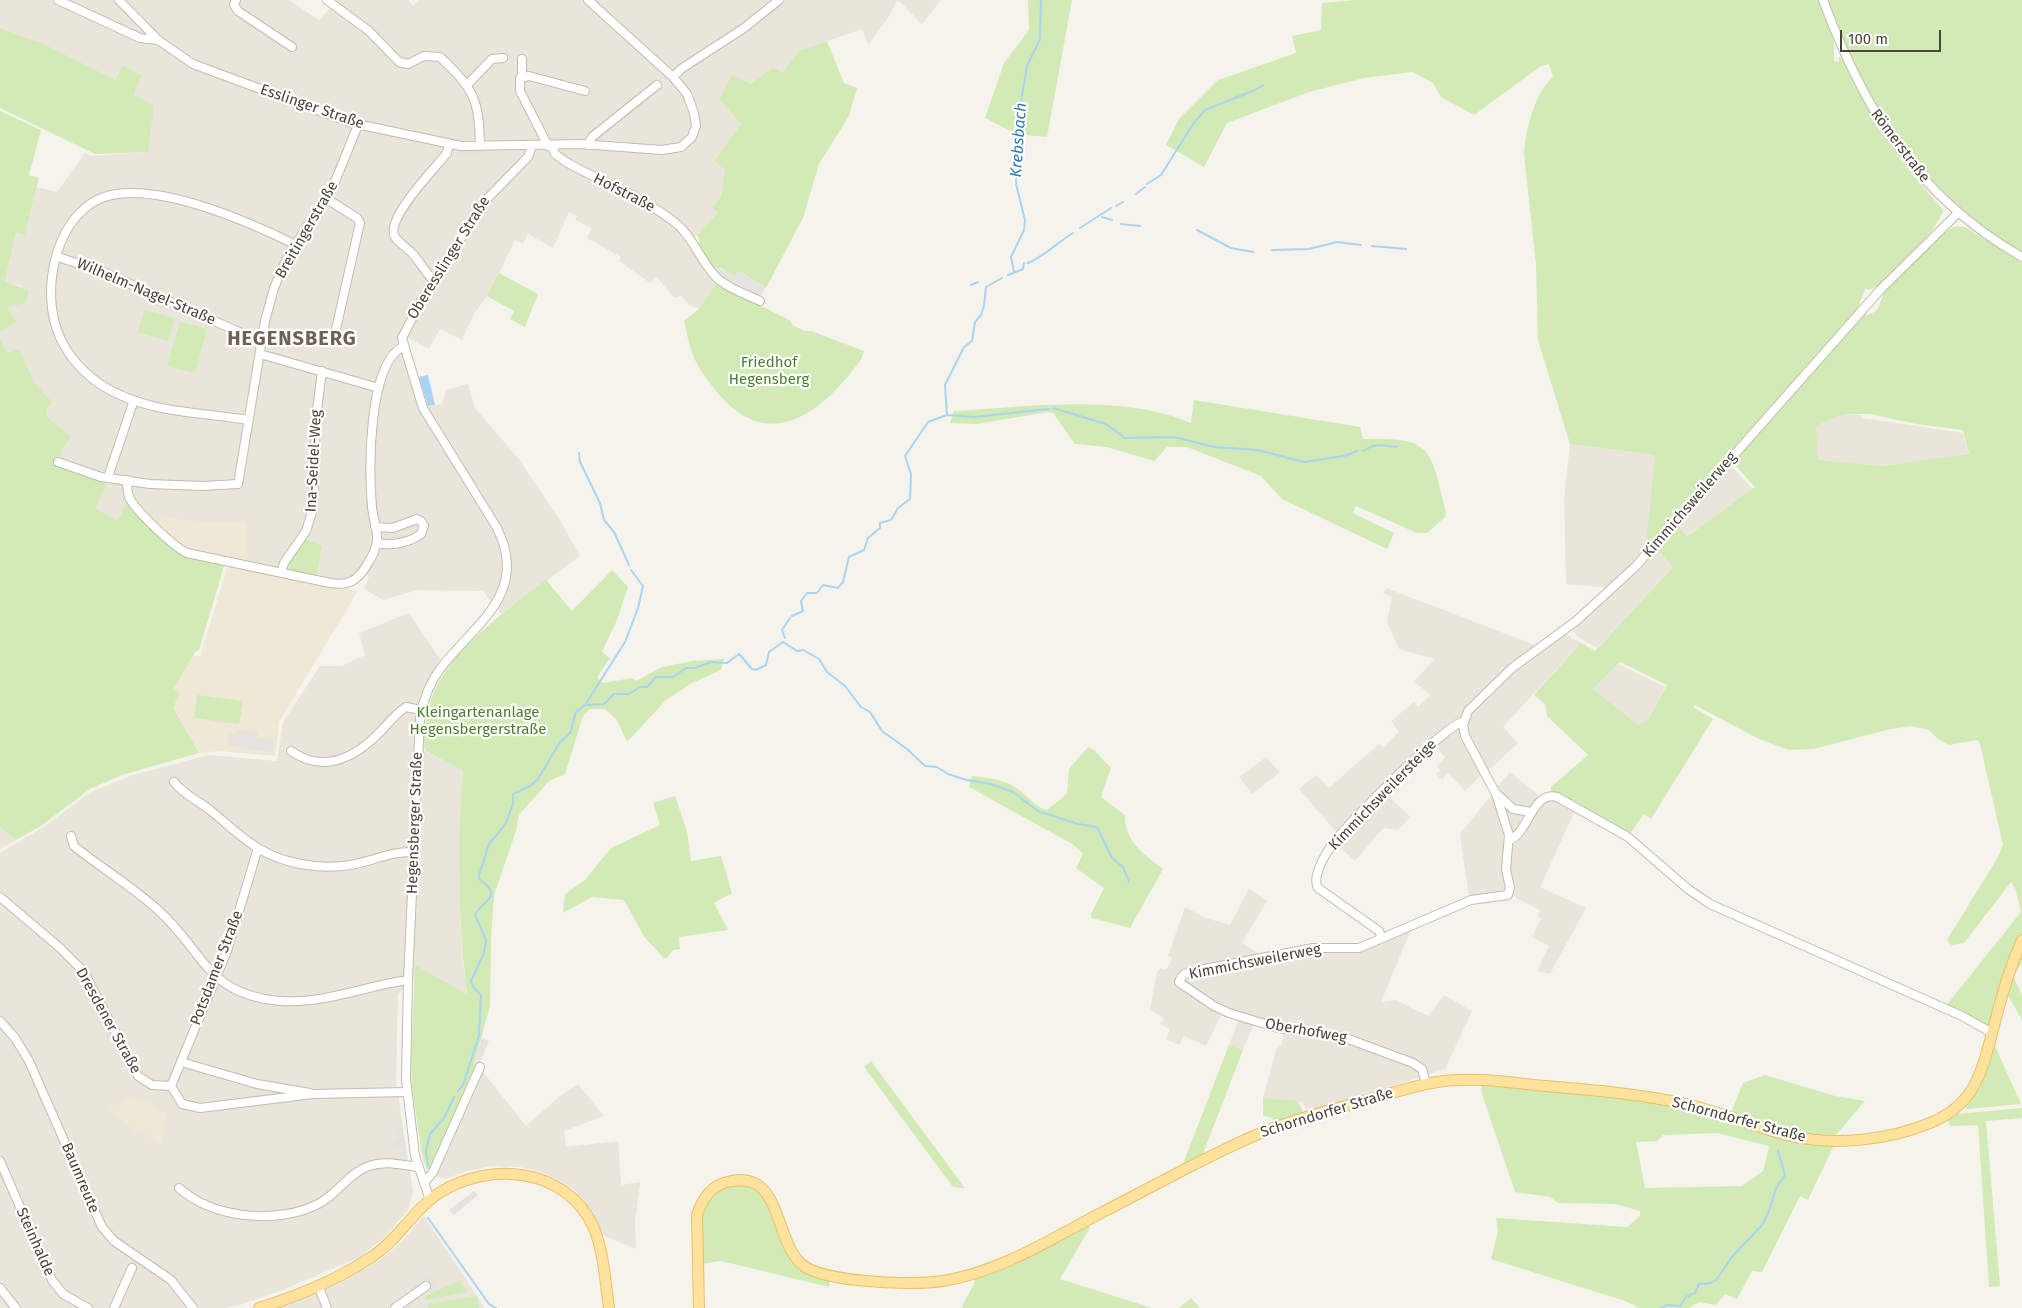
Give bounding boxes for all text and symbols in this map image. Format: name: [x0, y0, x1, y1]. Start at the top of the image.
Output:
scale bar: [1842, 20, 1943, 52]
text: 100 m: [1848, 30, 1888, 48]
street label: Esslinger Straße: [258, 81, 366, 133]
water label: Krebsbach: [1007, 102, 1031, 178]
street label: Römerstraße: [1867, 106, 1933, 186]
street label: Hofstraße: [590, 170, 658, 216]
street label: Breitingerstraße: [272, 178, 342, 282]
street label: Oberesslinger Straße: [404, 193, 494, 323]
street label: Wilhelm-Nagel-Straße: [74, 255, 218, 329]
district label: HEGENSBERG: [226, 327, 358, 351]
park label: Friedhof Hegensberg: [729, 354, 809, 389]
street label: Ina-Seidel-Weg: [302, 409, 326, 513]
street label: Kimmichsweilerweg: [1639, 449, 1741, 561]
park label: Kleingartenanlage Hegensbergerstraße: [410, 704, 546, 739]
street label: Kimmichsweilersteige: [1325, 736, 1441, 854]
street label: Hegensberger Straße: [404, 752, 426, 894]
street label: Potsdamer Straße: [187, 908, 247, 1028]
street label: Kimmichsweilerweg: [1187, 940, 1323, 984]
street label: Dresdener Straße: [71, 965, 145, 1077]
street label: Oberhofweg: [1264, 1015, 1348, 1047]
street label: Schorndorfer Straße: [1258, 1084, 1396, 1142]
street label: Schorndorfer Straße: [1670, 1093, 1808, 1147]
street label: Baumreute: [57, 1140, 103, 1216]
street label: Steinhalde: [12, 1205, 58, 1279]

